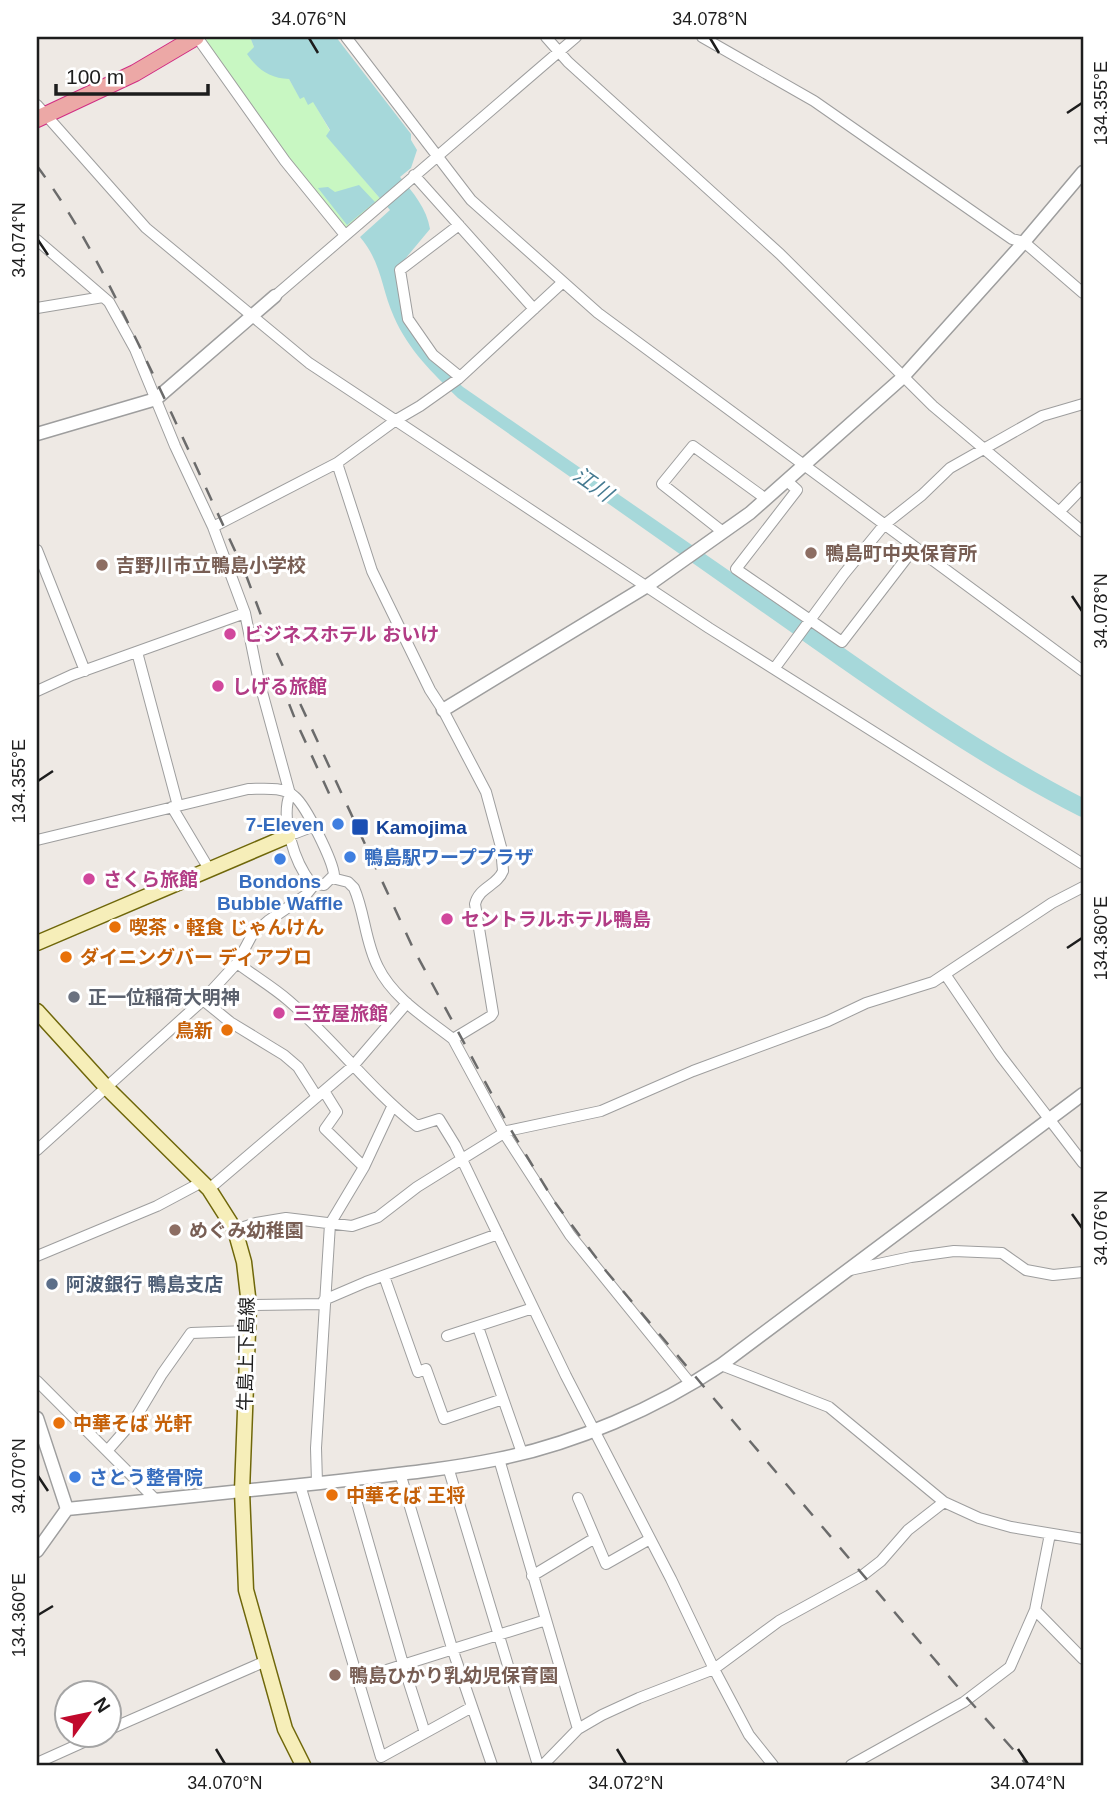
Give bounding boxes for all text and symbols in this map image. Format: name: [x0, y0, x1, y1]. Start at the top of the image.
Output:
text: 34.076°N: [271, 9, 347, 29]
text: 34.078°N: [672, 9, 748, 29]
scale bar: [56, 52, 208, 96]
text: 134.355°E: [1091, 61, 1111, 145]
text: 100 m: [66, 65, 124, 88]
text: 34.074°N: [9, 202, 29, 278]
water label: 江川: [569, 463, 618, 507]
place label: 鴨島町中央保育所: [825, 543, 977, 564]
marker: 鴨島町中央保育所: [803, 545, 819, 561]
place label: 吉野川市立鴨島小学校: [116, 555, 306, 576]
marker: 吉野川市立鴨島小学校: [94, 557, 110, 573]
text: 34.078°N: [1091, 573, 1111, 649]
place label: ビジネスホテル おいけ: [244, 624, 439, 645]
marker: ビジネスホテル おいけ: [222, 626, 238, 642]
place label: しげる旅館: [232, 676, 327, 697]
marker: しげる旅館: [210, 678, 226, 694]
text: 134.355°E: [9, 739, 29, 823]
place label: 7-Eleven: [246, 814, 324, 835]
marker: 7-Eleven: [330, 816, 346, 832]
marker: Kamojima: [350, 817, 370, 837]
place label: Kamojima: [376, 817, 467, 838]
place label: 鴨島駅ワーププラザ: [364, 847, 534, 868]
marker: 鴨島駅ワーププラザ: [342, 849, 358, 865]
marker: Bondons Bubble Waffle: [272, 851, 288, 867]
place label: さくら旅館: [103, 869, 198, 890]
marker: さくら旅館: [81, 871, 97, 887]
place label: Bondons Bubble Waffle: [217, 871, 343, 914]
text: 134.360°E: [1091, 896, 1111, 980]
place label: セントラルホテル鴨島: [461, 909, 651, 930]
marker: セントラルホテル鴨島: [439, 911, 455, 927]
place label: 喫茶・軽食 じゃんけん: [129, 917, 324, 938]
marker: 喫茶・軽食 じゃんけん: [107, 919, 123, 935]
place label: ダイニングバー ディアブロ: [80, 947, 312, 968]
marker: ダイニングバー ディアブロ: [58, 949, 74, 965]
place label: 正一位稲荷大明神: [88, 987, 240, 1008]
marker: 正一位稲荷大明神: [66, 989, 82, 1005]
place label: 三笠屋旅館: [293, 1003, 388, 1024]
marker: 三笠屋旅館: [271, 1005, 287, 1021]
place label: 鳥新: [175, 1020, 213, 1041]
marker: 鳥新: [219, 1022, 235, 1038]
text: 34.076°N: [1091, 1190, 1111, 1266]
place label: めぐみ幼稚園: [189, 1220, 304, 1241]
marker: めぐみ幼稚園: [167, 1222, 183, 1238]
place label: 阿波銀行 鴨島支店: [66, 1274, 223, 1295]
marker: 阿波銀行 鴨島支店: [44, 1276, 60, 1292]
street label: 牛島上下島線: [235, 1297, 257, 1411]
place label: 中華そば 光軒: [73, 1413, 192, 1434]
marker: 中華そば 光軒: [51, 1415, 67, 1431]
text: 34.070°N: [9, 1438, 29, 1514]
place label: さとう整骨院: [89, 1467, 203, 1488]
marker: さとう整骨院: [67, 1469, 83, 1485]
place label: 中華そば 王将: [346, 1485, 465, 1506]
marker: 中華そば 王将: [324, 1487, 340, 1503]
text: 134.360°E: [9, 1573, 29, 1657]
place label: 鴨島ひかり乳幼児保育園: [349, 1665, 558, 1686]
marker: 鴨島ひかり乳幼児保育園: [327, 1667, 343, 1683]
north arrow: [52, 1680, 122, 1750]
text: N: [89, 1694, 114, 1716]
text: 34.070°N: [187, 1773, 263, 1793]
text: 34.072°N: [588, 1773, 664, 1793]
text: 34.074°N: [990, 1773, 1066, 1793]

